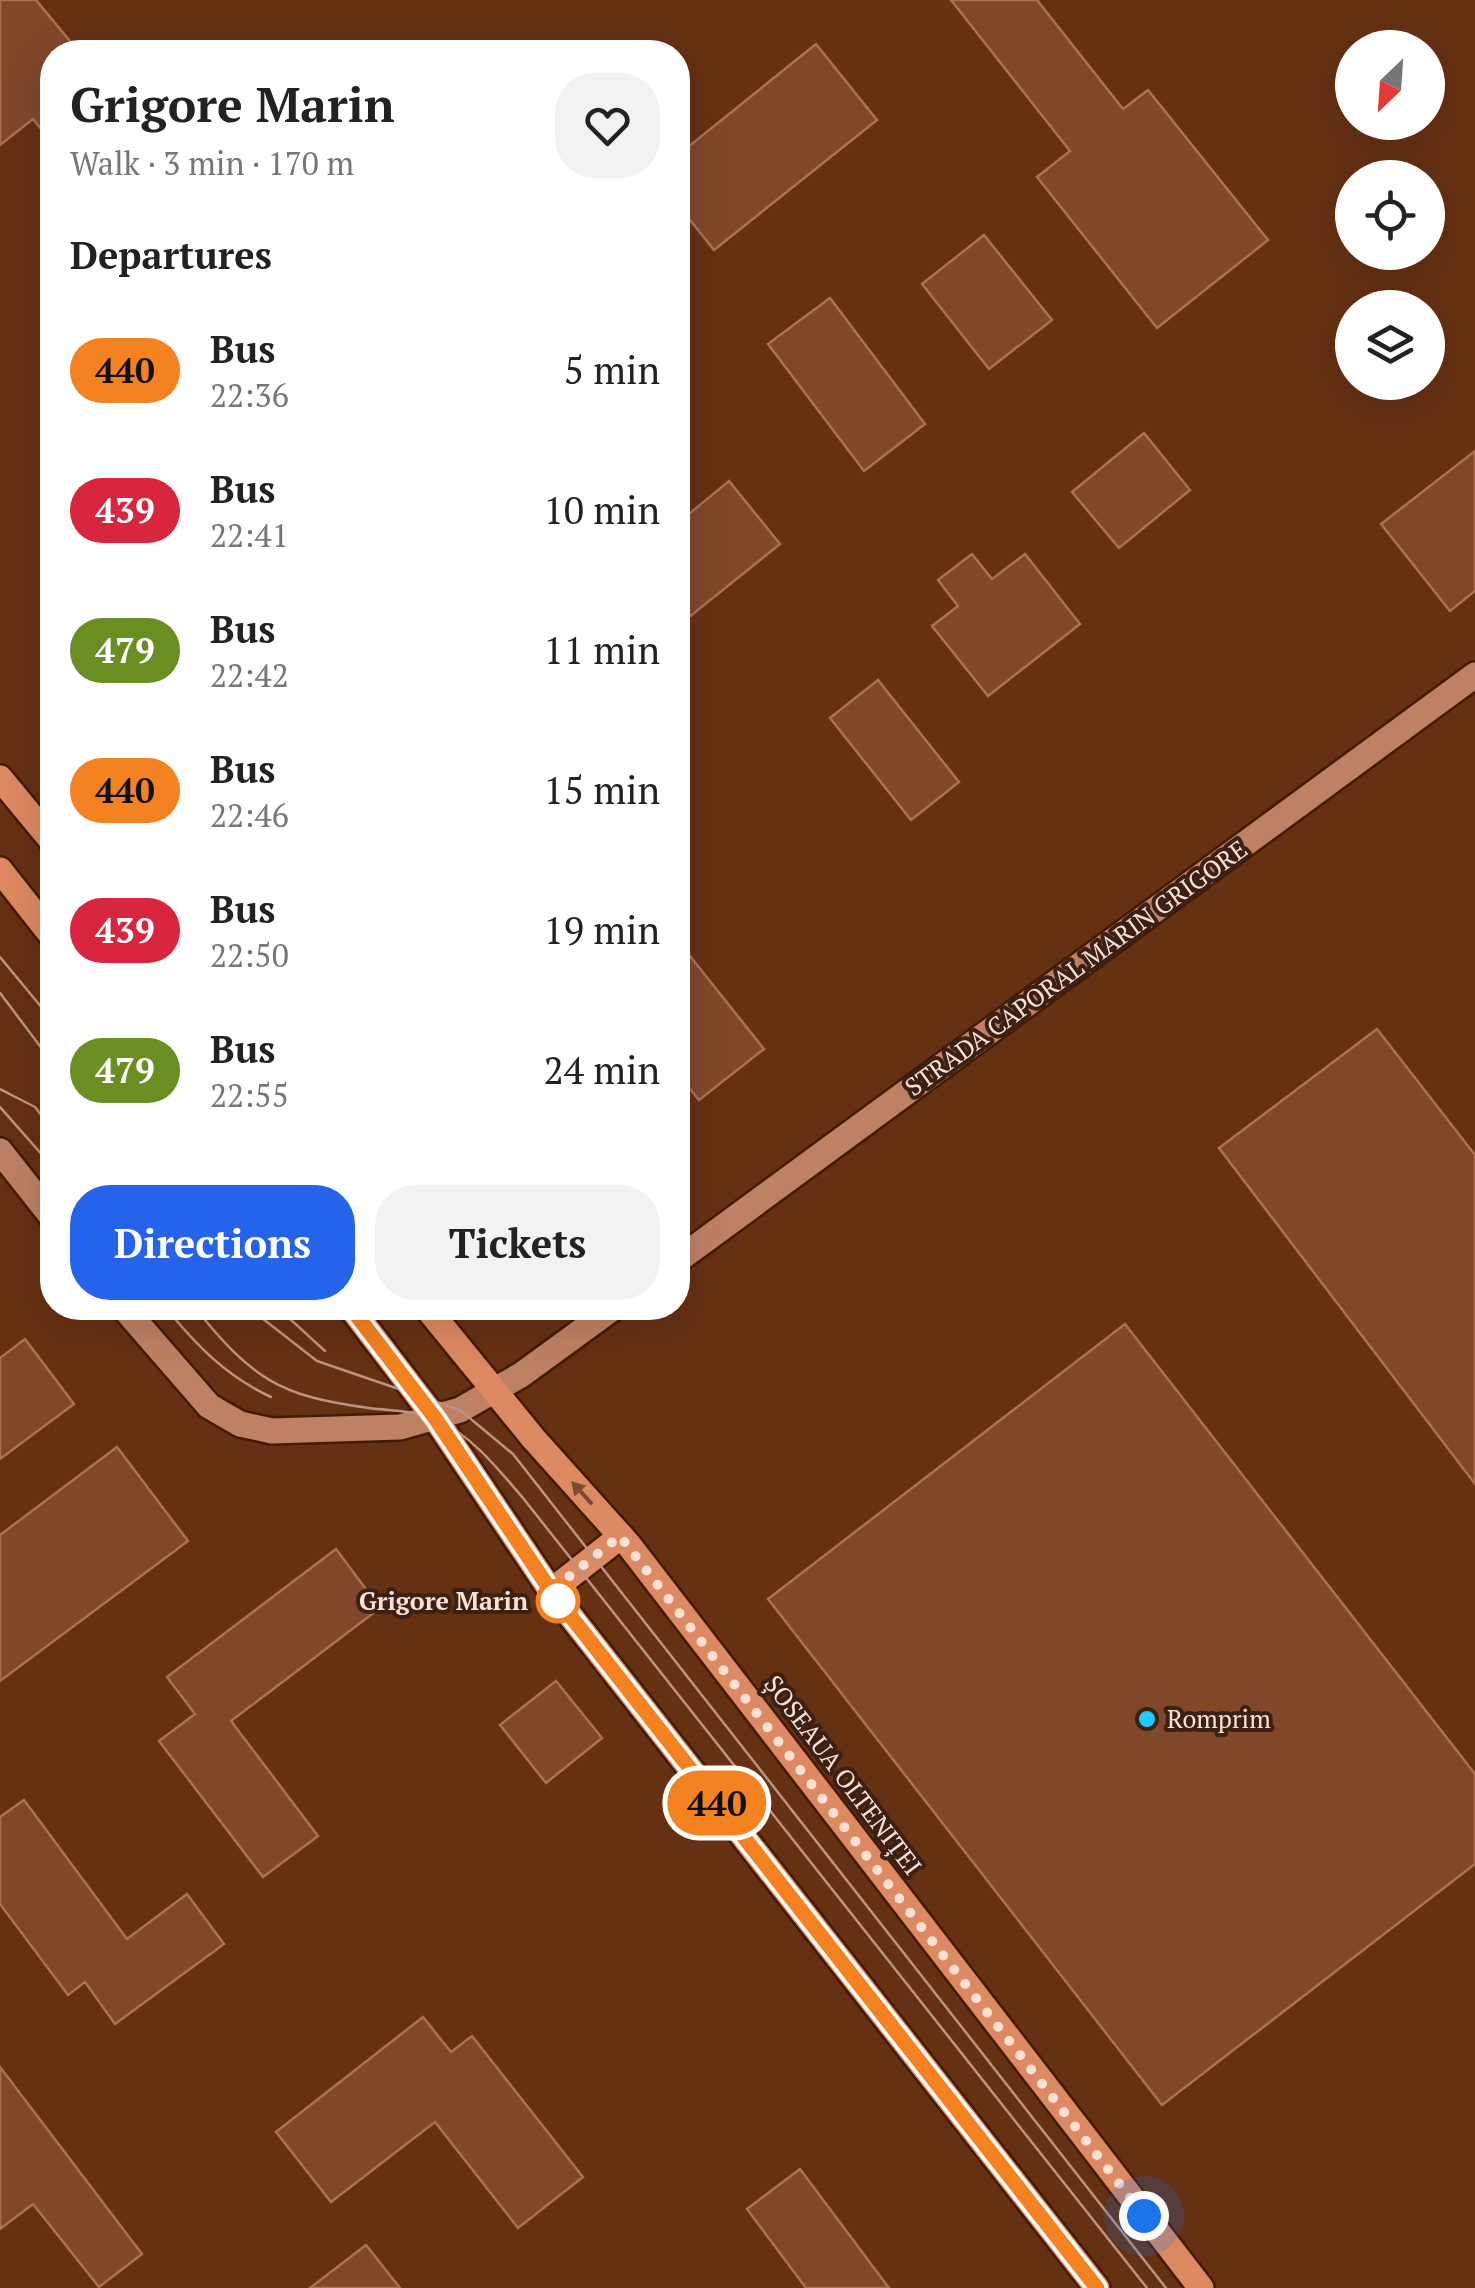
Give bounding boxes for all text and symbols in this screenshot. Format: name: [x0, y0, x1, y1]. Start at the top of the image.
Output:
north arrow: [1335, 30, 1445, 140]
map controls: [1335, 30, 1445, 400]
text: Grigore Marin: [70, 72, 395, 136]
button: heart: [555, 73, 660, 178]
text: Walk · 3 min · 170 m: [70, 142, 354, 184]
button: locate: [1335, 160, 1445, 270]
text: Departures: [70, 230, 272, 280]
button: layers: [1335, 290, 1445, 400]
text: Bus: [210, 324, 275, 374]
text: 5 min: [564, 345, 660, 395]
text: 440: [95, 347, 155, 393]
text: 22:36: [210, 374, 289, 416]
text: Bus: [210, 464, 275, 514]
text: 10 min: [543, 485, 660, 535]
text: 439: [95, 487, 155, 533]
text: 22:41: [210, 514, 289, 556]
text: Bus: [210, 604, 275, 654]
text: 11 min: [543, 625, 660, 675]
text: 479: [95, 627, 155, 673]
text: 22:42: [210, 654, 289, 696]
text: Bus: [210, 744, 275, 794]
text: 15 min: [543, 765, 660, 815]
text: 440: [95, 767, 155, 813]
text: 22:46: [210, 794, 289, 836]
street label: STRADA CAPORAL MARIN GRIGORE: [898, 832, 1253, 1103]
text: Bus: [210, 884, 275, 934]
text: 19 min: [543, 905, 660, 955]
text: 439: [95, 907, 155, 953]
text: 22:50: [210, 934, 289, 976]
text: Bus: [210, 1024, 275, 1074]
text: 24 min: [543, 1045, 660, 1095]
text: 479: [95, 1047, 155, 1093]
text: 22:55: [210, 1074, 289, 1116]
button: Directions: [70, 1185, 355, 1300]
button: Tickets: [375, 1185, 660, 1300]
one-way arrow: [571, 1481, 594, 1505]
marker: Grigore Marin: [537, 1580, 579, 1622]
place label: Grigore Marin: [359, 1584, 528, 1617]
street label: ȘOSEAUA OLTENIȚEI: [757, 1668, 929, 1881]
place label: Romprim: [1167, 1702, 1271, 1735]
marker: Romprim: [1136, 1708, 1158, 1730]
line badge: 440: [660, 1770, 774, 1836]
text: 440: [687, 1780, 747, 1826]
your location: [1119, 2191, 1169, 2241]

